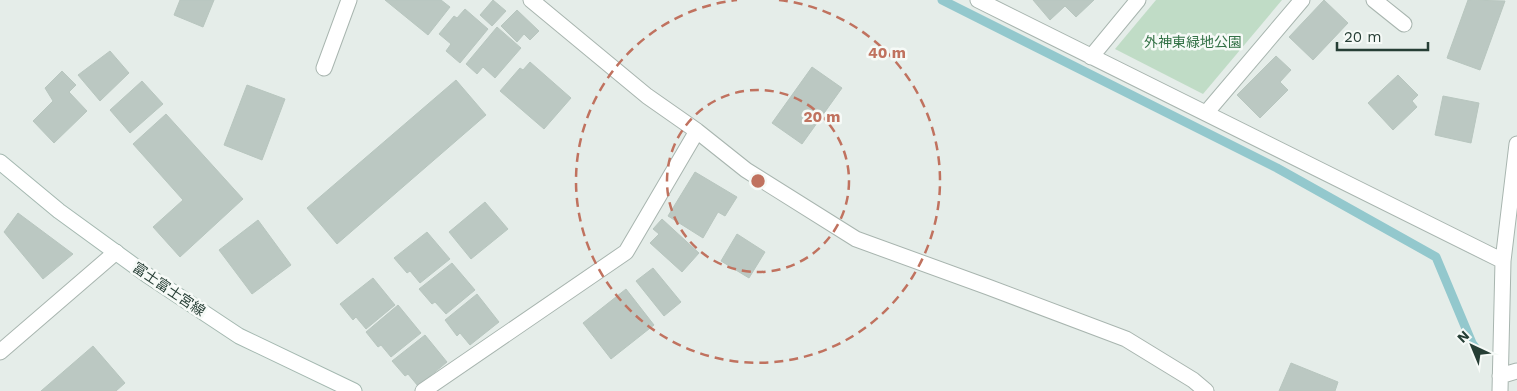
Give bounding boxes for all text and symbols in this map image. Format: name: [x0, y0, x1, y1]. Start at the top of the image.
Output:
scale bar: [1337, 20, 1428, 52]
text: 20 m: [1344, 28, 1382, 46]
park label: 外神東緑地公園: [1144, 34, 1242, 50]
text: 40 m: [868, 44, 906, 62]
text: 20 m: [803, 108, 841, 126]
centre of rings: [749, 172, 767, 190]
street label: 富士富士宮線: [130, 259, 208, 319]
north arrow: [1447, 321, 1497, 371]
text: N: [1454, 327, 1472, 346]

